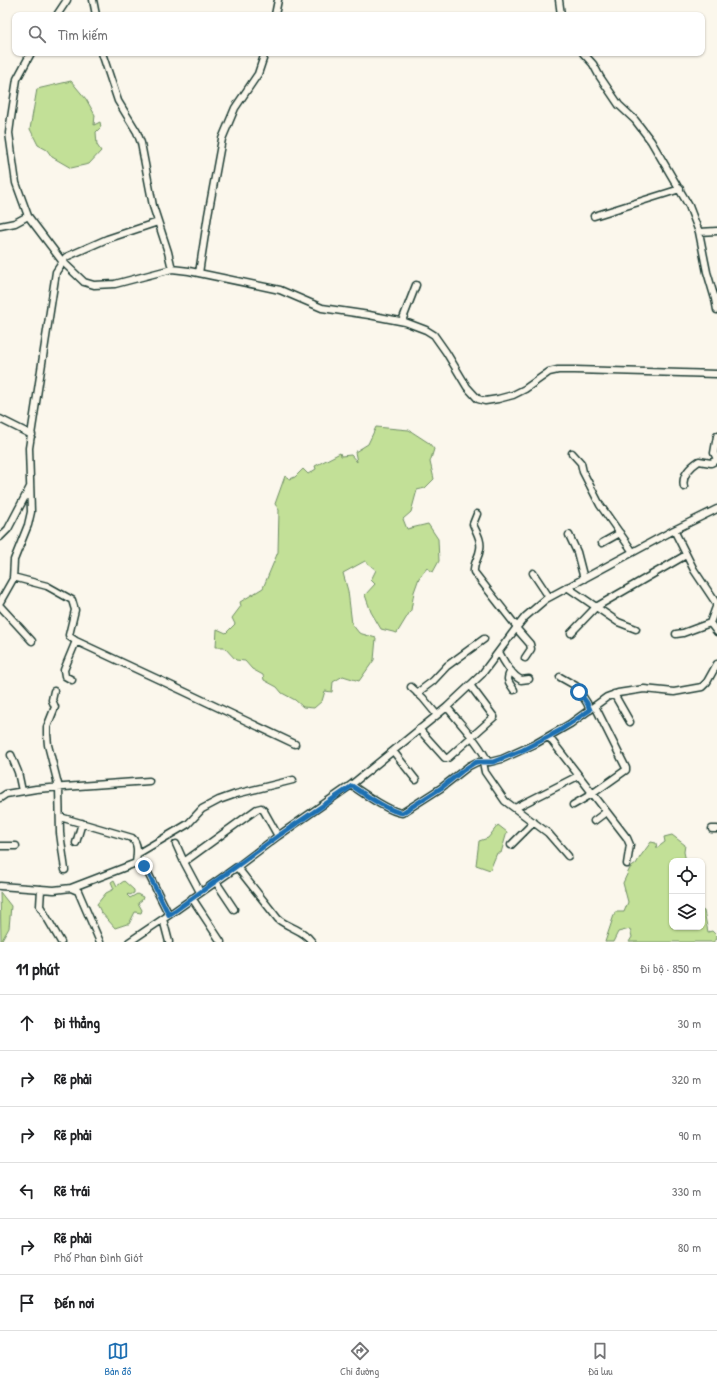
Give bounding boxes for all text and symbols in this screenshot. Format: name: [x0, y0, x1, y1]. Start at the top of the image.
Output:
search box: [12, 12, 705, 56]
icon: search: [26, 23, 48, 45]
text: Tìm kiếm: [58, 24, 108, 45]
route start: [570, 683, 588, 701]
route end: [135, 857, 153, 875]
map controls: [669, 858, 705, 930]
button: locate: [669, 858, 705, 894]
button: layers: [669, 894, 705, 930]
text: 11 phút: [16, 957, 59, 980]
text: Đi bộ · 850 m: [640, 959, 701, 977]
icon: ahead: [16, 1012, 38, 1034]
text: Đi thẳng: [54, 1012, 100, 1033]
text: 30 m: [678, 1014, 701, 1032]
icon: right: [16, 1068, 38, 1090]
text: Rẽ phải: [54, 1068, 92, 1089]
text: 320 m: [671, 1070, 701, 1088]
icon: right: [16, 1124, 38, 1146]
text: Rẽ phải: [54, 1124, 92, 1145]
text: 90 m: [679, 1126, 701, 1144]
icon: left: [16, 1180, 38, 1202]
text: Rẽ trái: [54, 1180, 90, 1201]
text: 330 m: [672, 1182, 701, 1200]
text: Rẽ phải: [54, 1227, 92, 1248]
icon: right: [16, 1236, 38, 1258]
text: 80 m: [678, 1238, 701, 1256]
text: Phố Phan Đình Giót: [54, 1248, 143, 1266]
icon: arrive: [16, 1292, 38, 1314]
text: Đến nơi: [54, 1292, 95, 1313]
tab: Bản đồ: [104, 1340, 131, 1378]
tab: Chỉ đường: [340, 1340, 379, 1378]
tab: Đã lưu: [588, 1340, 613, 1378]

